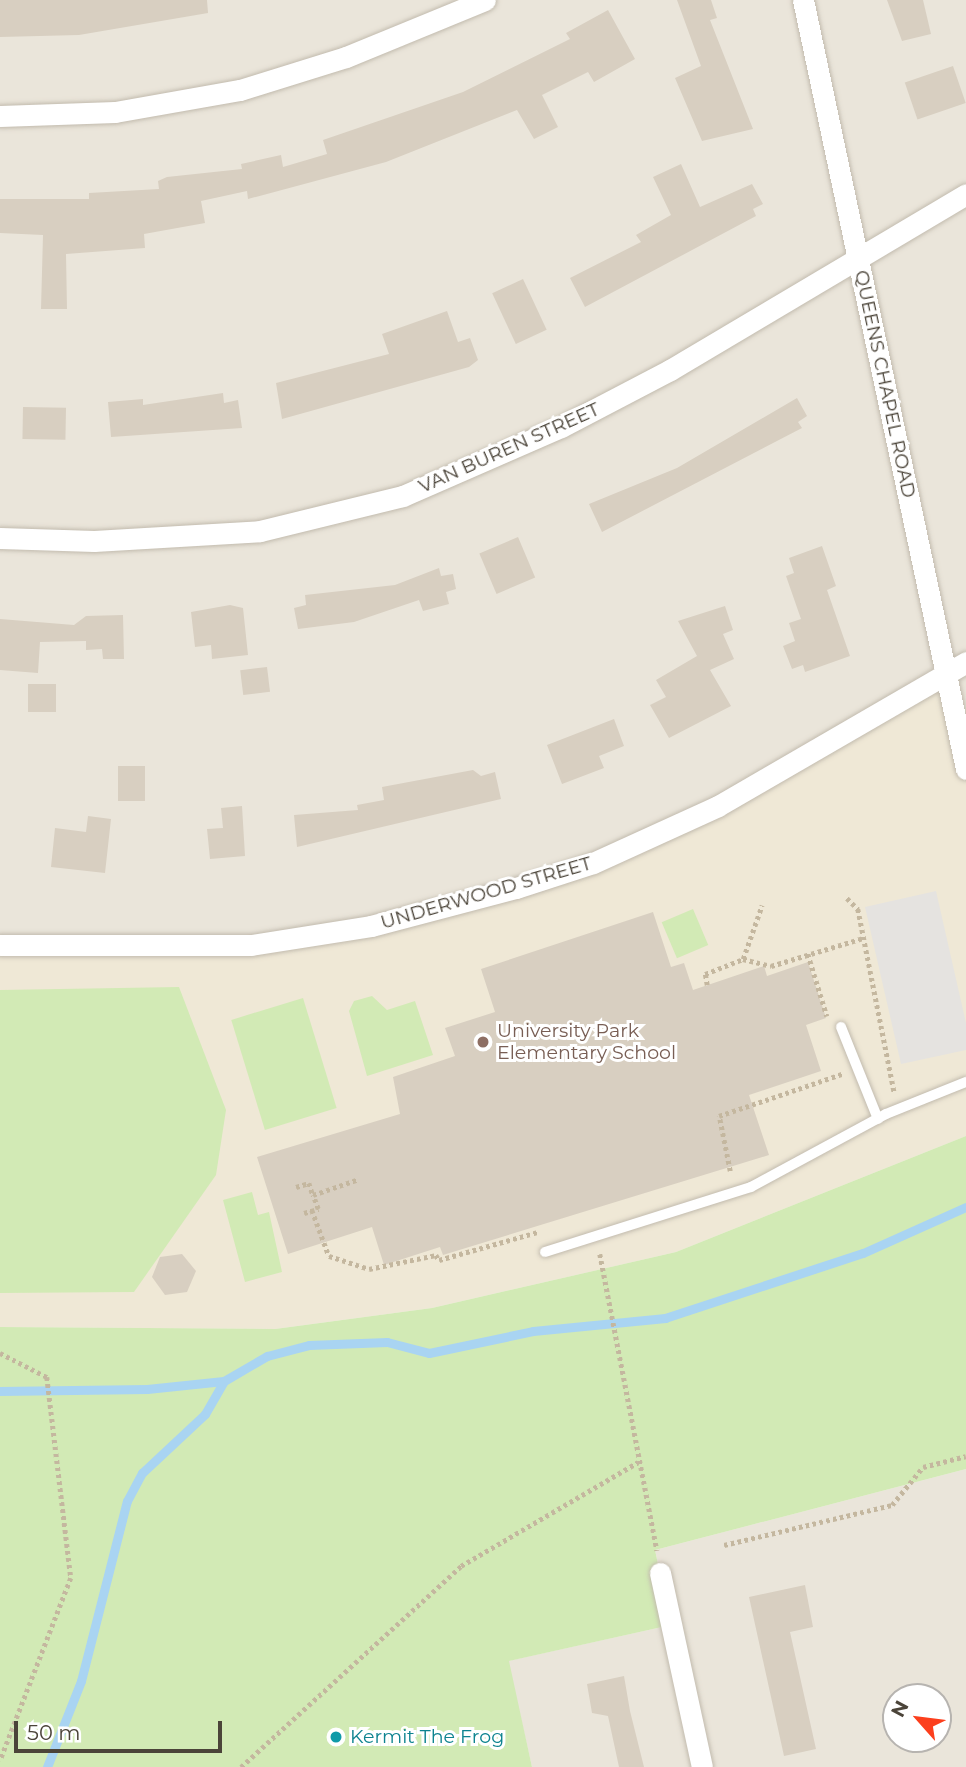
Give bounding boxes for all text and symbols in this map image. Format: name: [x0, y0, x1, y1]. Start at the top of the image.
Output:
street label: QUEENS CHAPEL ROAD: [850, 268, 920, 500]
street label: VAN BUREN STREET: [415, 398, 603, 498]
street label: UNDERWOOD STREET: [378, 852, 594, 934]
place label: University Park Elementary School: [497, 1020, 676, 1064]
marker: University Park Elementary School: [475, 1034, 491, 1050]
north arrow: [882, 1683, 952, 1753]
text: N: [886, 1697, 914, 1721]
scale bar: [18, 1708, 226, 1752]
text: 50 m: [27, 1720, 81, 1745]
place label: Kermit The Frog: [350, 1726, 504, 1748]
marker: Kermit The Frog: [328, 1729, 344, 1745]

